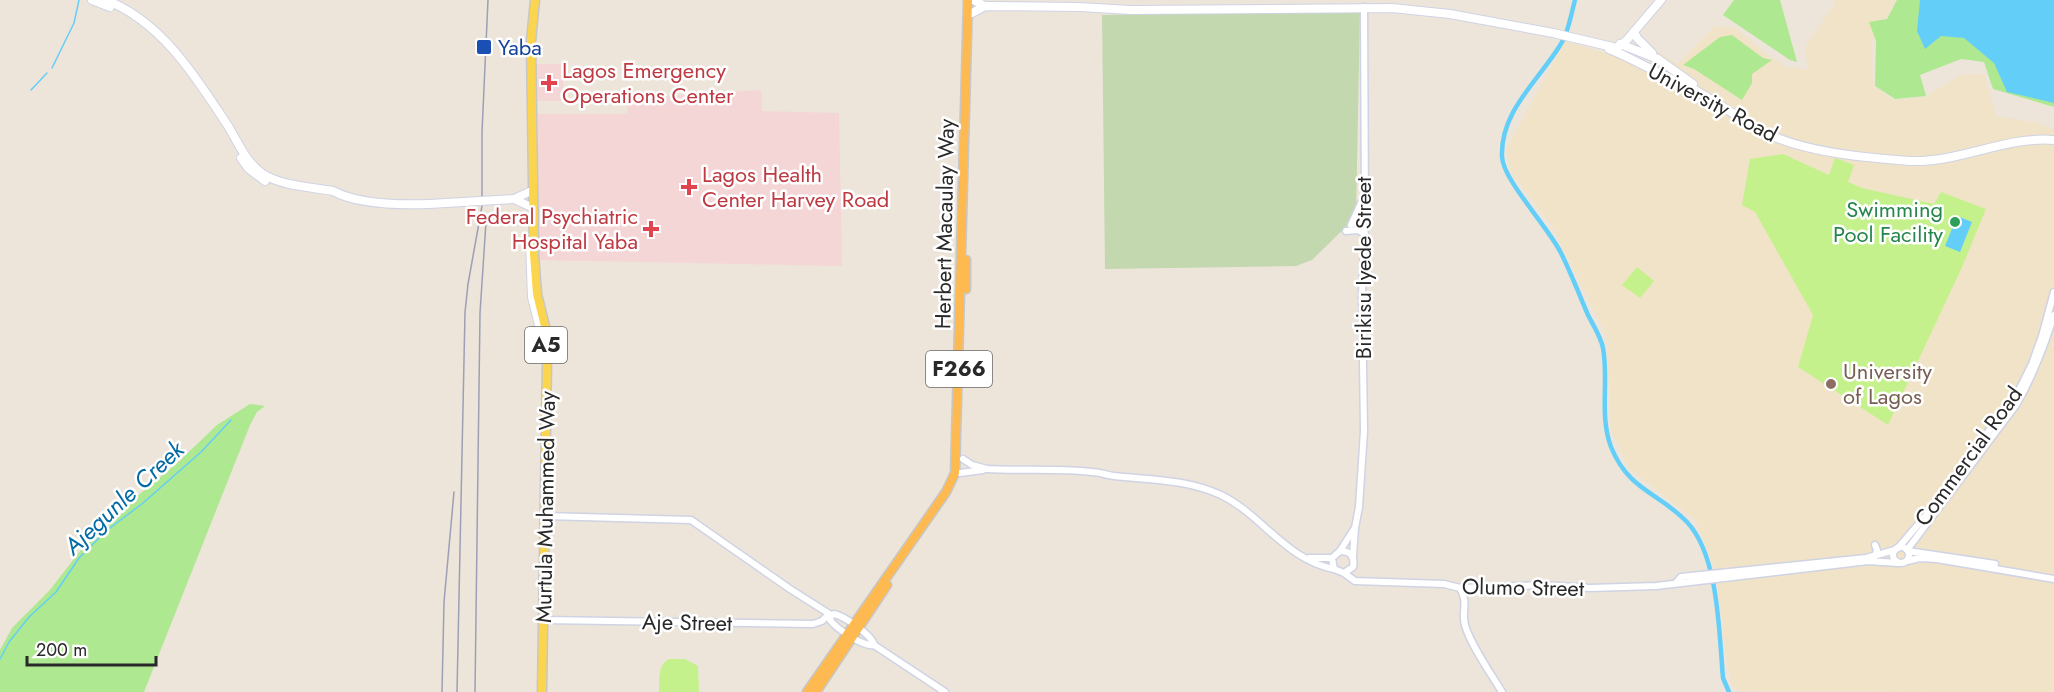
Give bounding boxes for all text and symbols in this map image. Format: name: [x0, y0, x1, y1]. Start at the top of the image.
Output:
place label: Yaba: [498, 31, 542, 63]
marker: Yaba: [475, 38, 493, 56]
place label: Lagos Emergency Operations Center: [562, 54, 734, 111]
street label: University Road: [1642, 54, 1784, 150]
marker: Lagos Emergency Operations Center: [540, 74, 558, 92]
street label: Herbert Macaulay Way: [926, 118, 962, 330]
place label: Lagos Health Center Harvey Road: [702, 158, 889, 215]
street label: Birikisu Iyede Street: [1347, 176, 1379, 359]
marker: Lagos Health Center Harvey Road: [680, 178, 698, 196]
place label: Swimming Pool Facility: [1833, 193, 1943, 250]
place label: Federal Psychiatric Hospital Yaba: [466, 200, 638, 257]
marker: Swimming Pool Facility: [1948, 215, 1962, 229]
marker: Federal Psychiatric Hospital Yaba: [642, 220, 660, 238]
road number: A5: [525, 327, 567, 363]
road number: F266: [926, 351, 992, 387]
place label: University of Lagos: [1843, 355, 1932, 412]
marker: University of Lagos: [1824, 377, 1838, 391]
street label: Commercial Road: [1906, 379, 2030, 533]
street label: Murtula Muhammed Way: [527, 390, 563, 623]
water label: Ajegunle Creek: [55, 431, 193, 563]
street label: Olumo Street: [1462, 570, 1585, 604]
street label: Aje Street: [642, 605, 733, 639]
scale bar: [27, 629, 156, 667]
text: 200 m: [36, 637, 87, 663]

